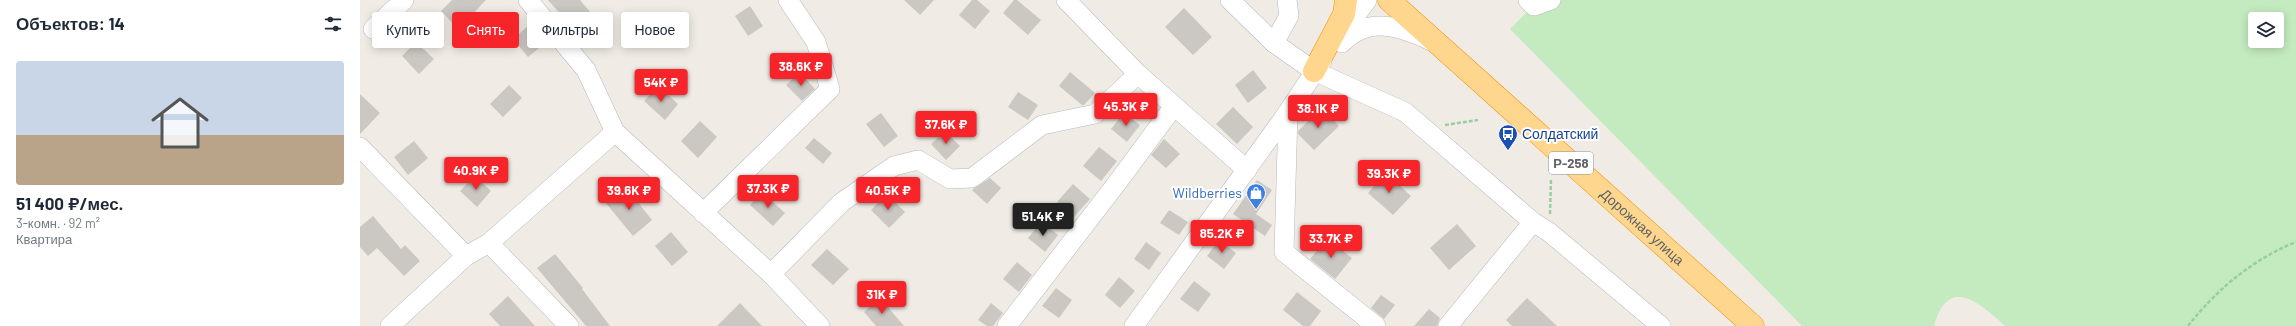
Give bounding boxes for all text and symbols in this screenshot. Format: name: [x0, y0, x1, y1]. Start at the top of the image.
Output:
chip: Купить: [372, 12, 444, 48]
chip: Снять: [452, 12, 519, 48]
chip: Фильтры: [527, 12, 613, 48]
chip: Новое: [621, 12, 689, 48]
map controls: [2248, 12, 2284, 48]
button: layers: [2248, 12, 2284, 48]
text: Объектов: 14: [16, 13, 125, 33]
icon: filters: [322, 13, 344, 35]
pin: 38.6K ₽: [764, 53, 838, 87]
text: 38.6K ₽: [779, 58, 823, 74]
pin: 54K ₽: [633, 69, 689, 103]
text: 54K ₽: [644, 74, 678, 90]
icon: home: [144, 87, 216, 159]
pin: 45.3K ₽: [1089, 93, 1163, 127]
pin: 38.1K ₽: [1281, 95, 1355, 129]
text: 45.3K ₽: [1103, 98, 1149, 114]
text: 38.1K ₽: [1297, 100, 1339, 116]
pin: 37.6K ₽: [909, 111, 983, 145]
text: 37.6K ₽: [925, 116, 967, 132]
bus stop icon: Солдатский: [1497, 123, 1519, 151]
place label: Солдатский: [1522, 125, 1598, 142]
road number: Р-258: [1549, 152, 1593, 174]
pin: 40.9K ₽: [439, 157, 513, 191]
pin: 39.3K ₽: [1352, 160, 1426, 194]
text: 40.9K ₽: [453, 162, 499, 178]
text: 39.3K ₽: [1367, 165, 1411, 181]
pin: 37.3K ₽: [731, 175, 805, 209]
pin: 39.6K ₽: [592, 177, 666, 211]
pin: 40.5K ₽: [851, 177, 925, 211]
text: 37.3K ₽: [747, 180, 790, 196]
text: 39.6K ₽: [607, 182, 651, 198]
text: 40.5K ₽: [865, 182, 911, 198]
shop icon: Wildberries: [1245, 182, 1267, 210]
place label: Wildberries: [1172, 184, 1242, 201]
street label: Дорожная улица: [1597, 185, 1688, 269]
text: 51 400 ₽/мес.: [16, 193, 123, 213]
pin: 51.4K ₽: [1006, 203, 1080, 237]
text: 51.4K ₽: [1022, 208, 1064, 224]
text: 3-комн. · 92 m²: [16, 215, 100, 231]
pin: 85.2K ₽: [1185, 220, 1259, 254]
text: 85.2K ₽: [1200, 225, 1244, 241]
pin: 33.7K ₽: [1294, 225, 1368, 259]
text: 33.7K ₽: [1309, 230, 1353, 246]
text: Квартира: [16, 231, 72, 247]
pin: 31K ₽: [854, 281, 910, 315]
text: 31K ₽: [866, 286, 898, 302]

